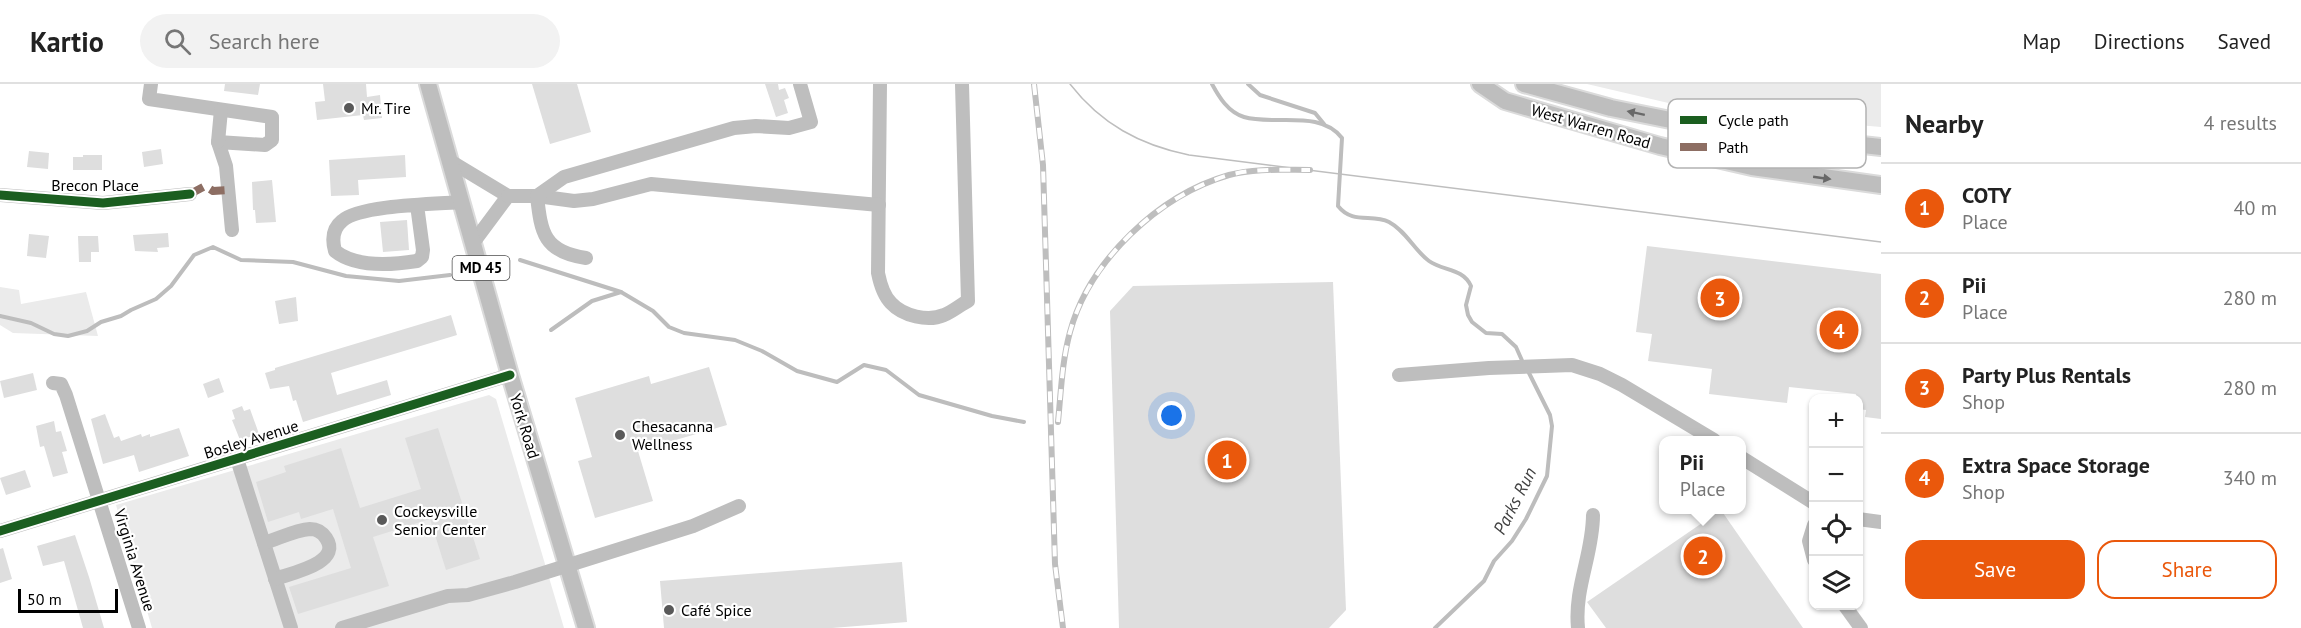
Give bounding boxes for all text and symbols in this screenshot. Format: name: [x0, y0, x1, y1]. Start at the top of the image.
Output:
search box: [140, 14, 560, 68]
text: Kartio: [30, 23, 104, 60]
icon: search: [161, 25, 194, 58]
text: Search here: [209, 27, 320, 55]
text: Map: [2022, 28, 2061, 55]
text: Directions: [2094, 28, 2185, 55]
text: Saved: [2218, 28, 2271, 55]
place label: Mr. Tire: [361, 98, 411, 118]
street label: West Warren Road: [1529, 99, 1653, 153]
legend: [1668, 99, 1866, 168]
marker: Mr. Tire: [342, 101, 356, 115]
text: Nearby: [1905, 107, 1983, 140]
one-way arrow: [1627, 108, 1645, 118]
text: Cycle path: [1718, 110, 1789, 130]
text: 4 results: [2204, 110, 2277, 136]
text: Path: [1718, 137, 1749, 157]
one-way arrow: [1812, 173, 1831, 182]
street label: Brecon Place: [51, 175, 139, 195]
text: COTY: [1962, 181, 2011, 209]
text: 1: [1919, 195, 1930, 221]
text: 40 m: [2234, 195, 2277, 221]
text: Place: [1962, 209, 2008, 235]
road number: MD 45: [452, 256, 510, 280]
text: Pii: [1962, 271, 1986, 299]
pin: 3: [1700, 276, 1740, 320]
text: 2: [1919, 285, 1930, 311]
text: 280 m: [2223, 285, 2277, 311]
text: Place: [1962, 299, 2008, 325]
pin: 4: [1820, 308, 1858, 352]
text: Party Plus Rentals: [1962, 361, 2131, 389]
text: 3: [1919, 375, 1930, 401]
text: 280 m: [2223, 375, 2277, 401]
text: Shop: [1962, 389, 2005, 415]
street label: York Road: [506, 391, 544, 461]
map controls: [1809, 394, 1863, 610]
button: +: [1809, 394, 1863, 448]
your location: [1157, 401, 1186, 430]
street label: Bosley Avenue: [201, 415, 301, 463]
place label: Chesacanna Wellness: [632, 416, 713, 454]
marker: Chesacanna Wellness: [613, 428, 627, 442]
popup: [1659, 436, 1746, 514]
pin: 1: [1208, 438, 1246, 482]
text: Pii: [1680, 448, 1704, 476]
button: −: [1809, 448, 1863, 502]
text: Extra Space Storage: [1962, 451, 2150, 479]
water label: Parks Run: [1488, 463, 1541, 538]
text: 4: [1919, 465, 1930, 491]
text: 340 m: [2223, 465, 2277, 491]
text: Place: [1680, 476, 1725, 502]
text: Shop: [1962, 479, 2005, 505]
place label: Cockeysville Senior Center: [394, 501, 487, 539]
button: locate: [1809, 502, 1863, 556]
street label: Virginia Avenue: [110, 505, 160, 614]
marker: Cockeysville Senior Center: [375, 513, 389, 527]
pin: 2: [1684, 534, 1722, 578]
button: Save: [1905, 540, 2085, 599]
button: Share: [2097, 540, 2277, 599]
button: layers: [1809, 556, 1863, 610]
scale bar: [18, 586, 118, 614]
text: 50 m: [27, 589, 62, 609]
place label: Café Spice: [681, 600, 752, 620]
marker: Café Spice: [662, 603, 676, 617]

